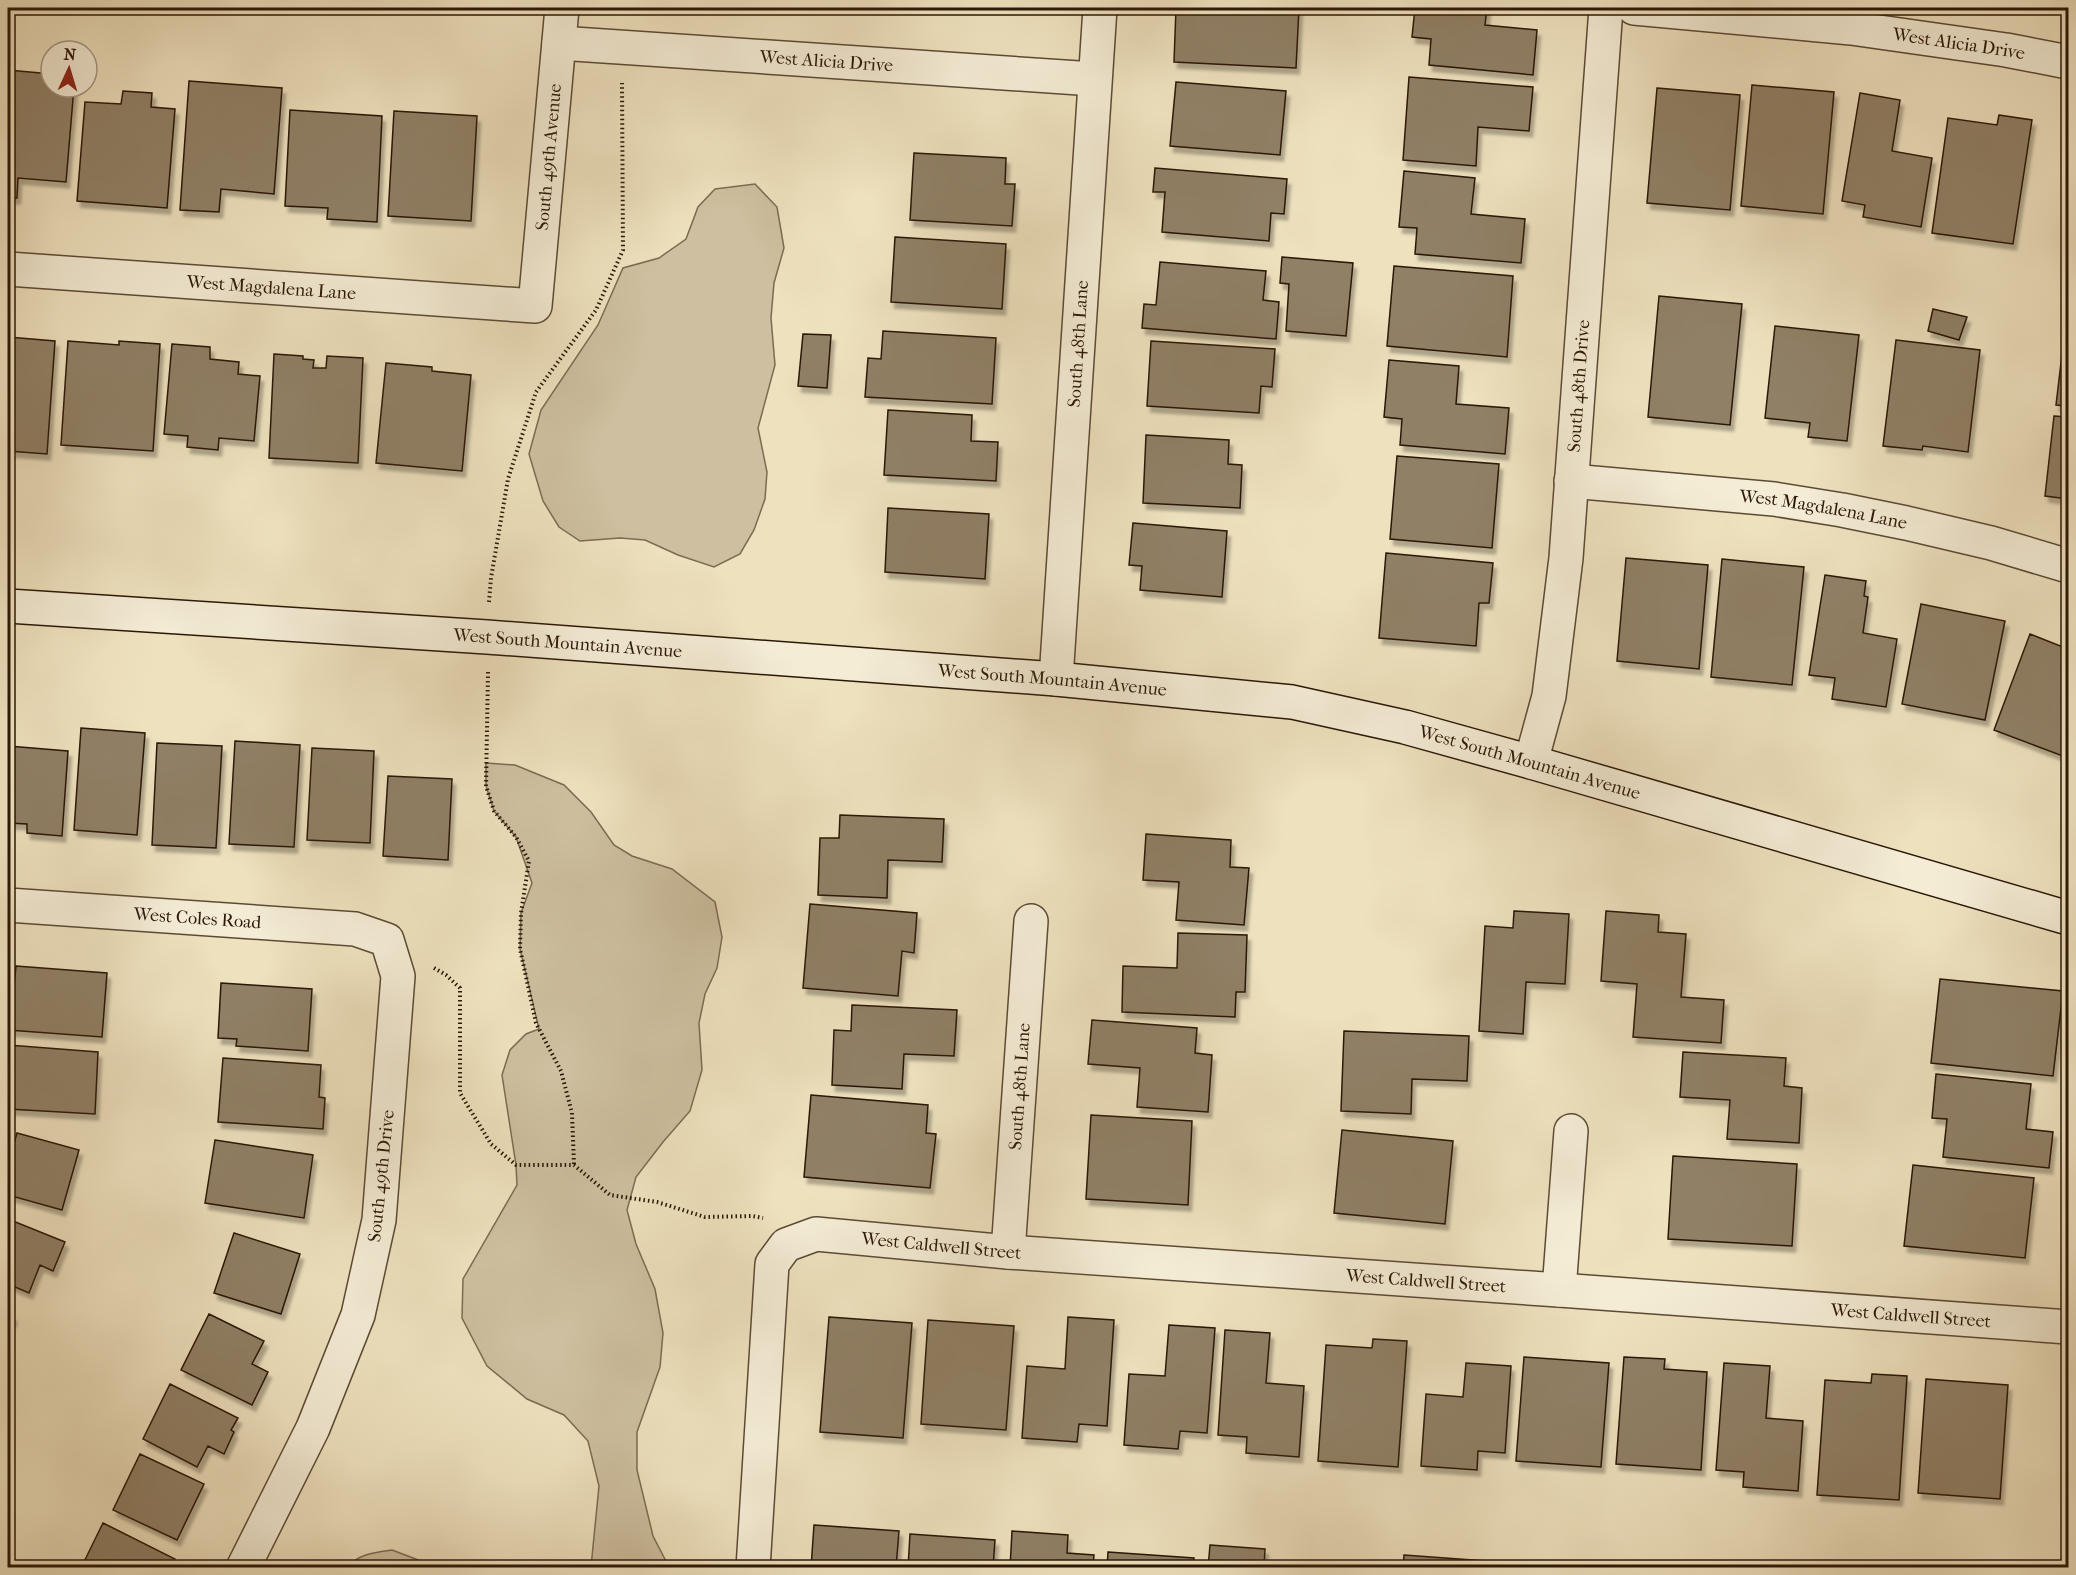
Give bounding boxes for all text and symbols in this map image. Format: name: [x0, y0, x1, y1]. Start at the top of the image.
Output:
street label: West Alicia Drive: [1890, 24, 2027, 64]
north arrow: [39, 39, 99, 99]
text: N: [63, 45, 78, 64]
street label: West Alicia Drive: [758, 46, 894, 76]
street label: South 49th Avenue: [532, 82, 566, 231]
street label: West Magdalena Lane: [185, 272, 357, 304]
street label: South 48th Lane: [1064, 279, 1093, 408]
street label: South 48th Drive: [1564, 319, 1594, 453]
street label: West Magdalena Lane: [1738, 486, 1909, 534]
street label: West South Mountain Avenue: [452, 625, 683, 662]
street label: West South Mountain Avenue: [936, 660, 1168, 701]
street label: West South Mountain Avenue: [1415, 721, 1643, 804]
street label: West Coles Road: [132, 904, 262, 934]
street label: South 48th Lane: [1005, 1022, 1035, 1151]
street label: South 49th Drive: [364, 1109, 399, 1243]
street label: West Caldwell Street: [859, 1228, 1023, 1264]
street label: West Caldwell Street: [1344, 1265, 1507, 1297]
street label: West Caldwell Street: [1829, 1300, 1992, 1332]

